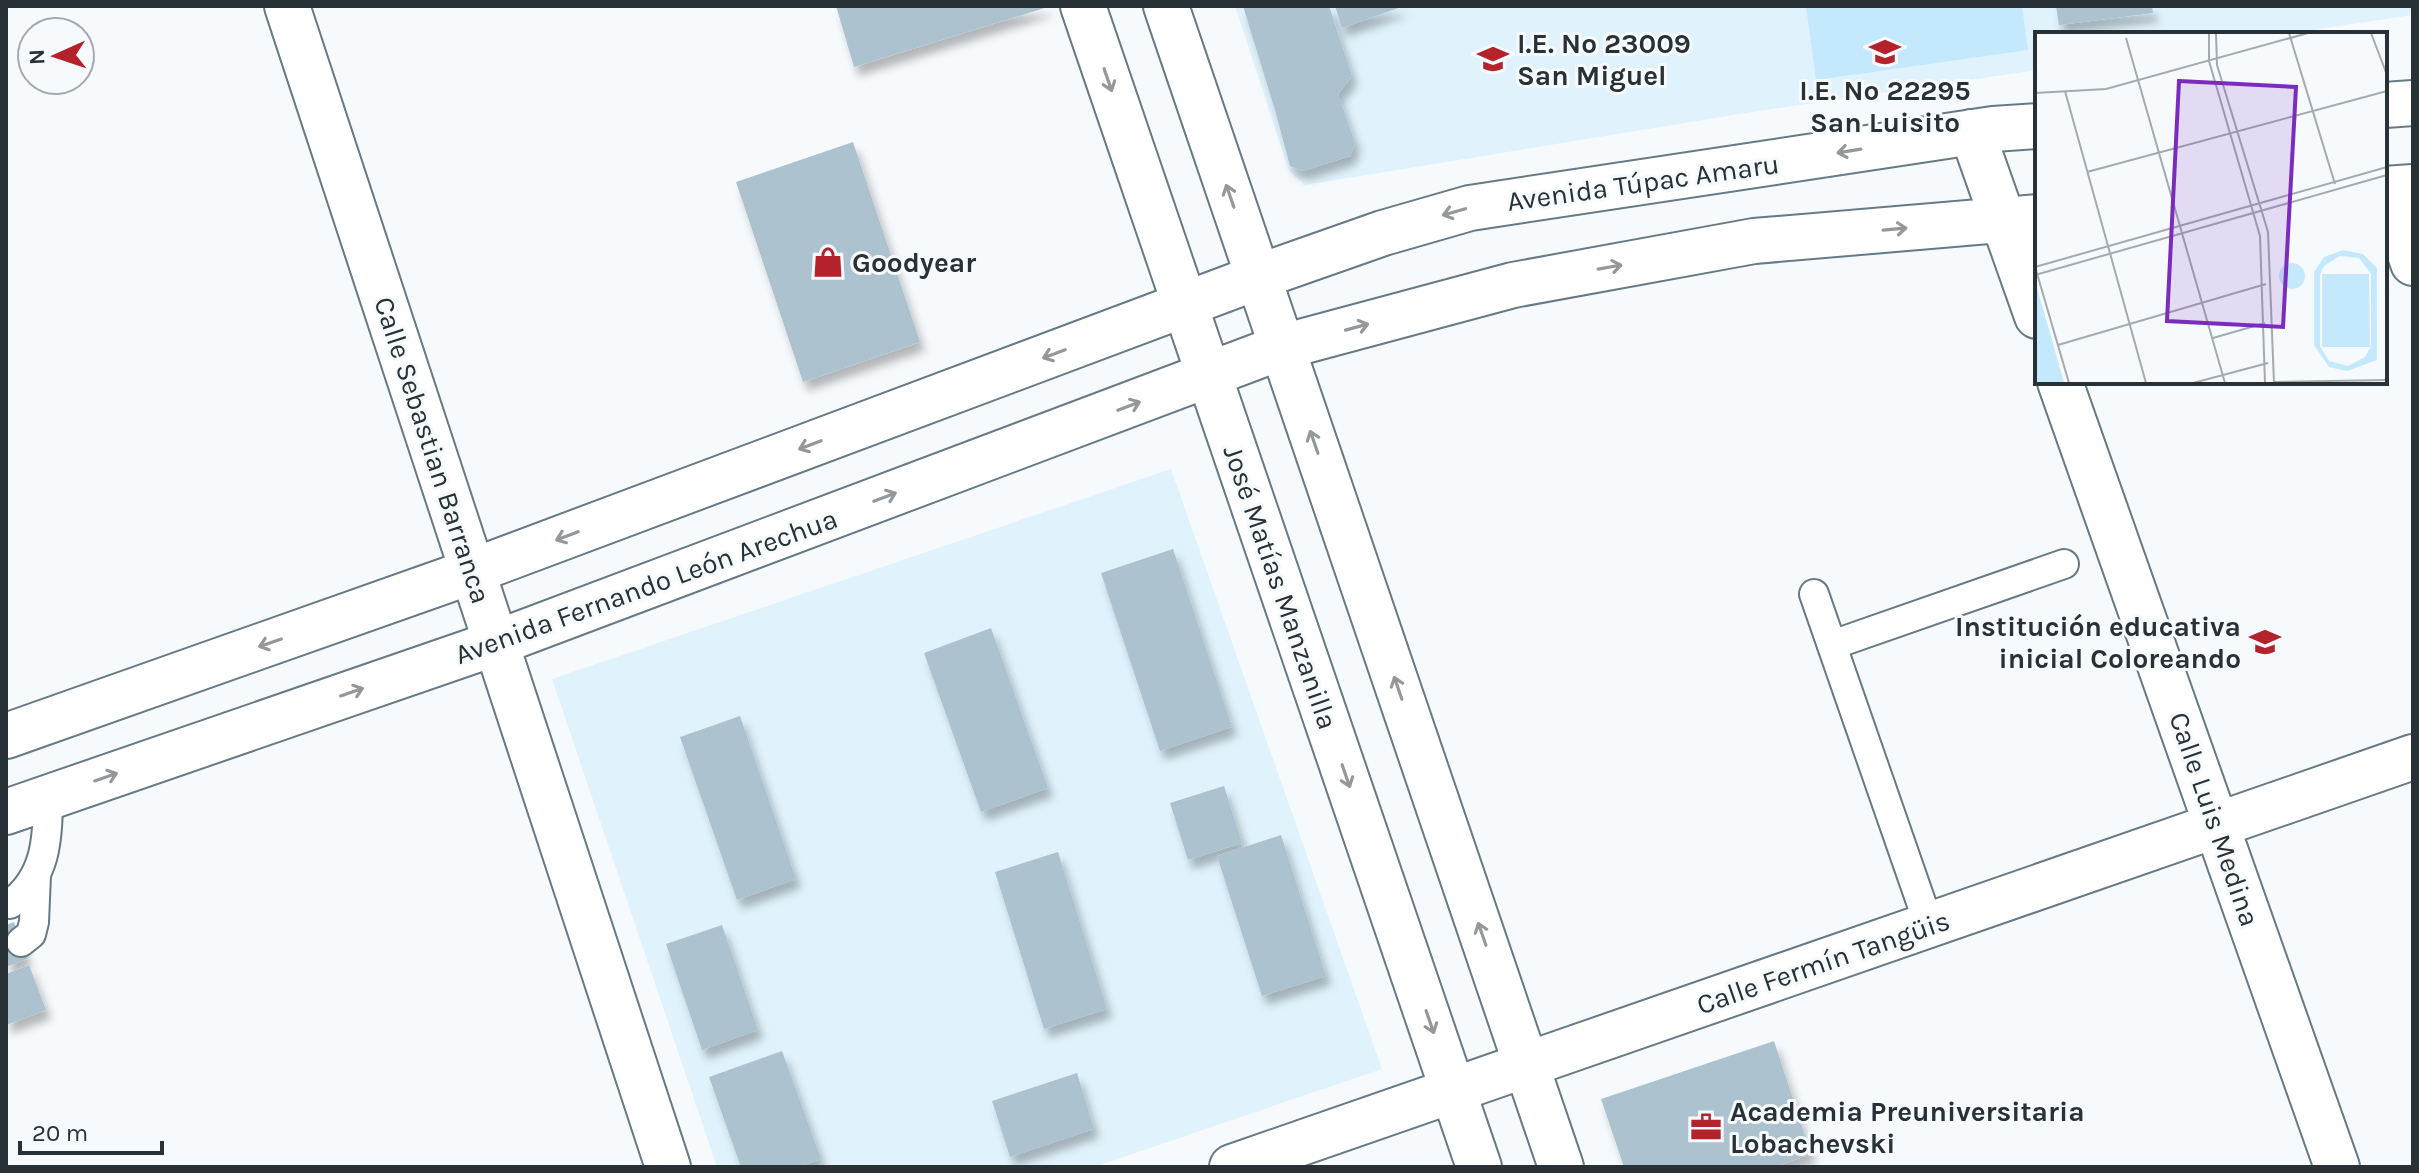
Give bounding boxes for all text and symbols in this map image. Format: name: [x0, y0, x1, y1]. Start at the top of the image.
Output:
north arrow: [16, 16, 96, 96]
place label: I.E. Nº 23009 San Miguel: [1517, 27, 1691, 92]
inset map: [2035, 32, 2387, 384]
school or university icon: I.E. Nº 22295 San Luisito: [1868, 35, 1902, 69]
school or university icon: I.E. Nº 23009 San Miguel: [1476, 42, 1510, 76]
text: N: [24, 48, 50, 66]
one-way arrow: [1102, 67, 1117, 92]
place label: I.E. Nº 22295 San Luisito: [1799, 74, 1971, 139]
one-way arrow: [1837, 144, 1862, 159]
street label: Avenida Túpac Amaru: [1505, 147, 1781, 218]
one-way arrow: [1222, 183, 1237, 208]
one-way arrow: [1441, 205, 1467, 220]
one-way arrow: [1882, 221, 1908, 236]
shop icon: Goodyear: [811, 245, 845, 279]
place label: Goodyear: [852, 246, 976, 279]
one-way arrow: [1597, 259, 1623, 274]
street label: Calle Sebastian Barranca: [367, 293, 498, 608]
one-way arrow: [1344, 318, 1370, 333]
one-way arrow: [1042, 347, 1067, 362]
one-way arrow: [1116, 398, 1141, 412]
one-way arrow: [1306, 430, 1321, 455]
one-way arrow: [799, 439, 823, 453]
street label: José Matías Manzanilla: [1216, 441, 1345, 734]
one-way arrow: [872, 489, 897, 503]
street label: Avenida Fernando León Arechua: [450, 502, 842, 671]
one-way arrow: [555, 530, 580, 544]
place label: Institución educativa inicial Coloreando: [1955, 610, 2241, 675]
school or university icon: Institución educativa inicial Coloreando: [2248, 625, 2282, 659]
one-way arrow: [258, 637, 282, 651]
one-way arrow: [1390, 676, 1405, 701]
one-way arrow: [339, 684, 364, 699]
street label: Calle Luis Medina: [2162, 708, 2267, 931]
one-way arrow: [1339, 764, 1354, 789]
one-way arrow: [93, 769, 118, 784]
street label: Calle Fermín Tangüis: [1692, 904, 1954, 1021]
one-way arrow: [1473, 922, 1488, 947]
one-way arrow: [1423, 1010, 1438, 1035]
place label: Academia Preuniversitaria Lobachevski: [1730, 1095, 2085, 1160]
scale bar: [20, 1105, 162, 1155]
office icon: Academia Preuniversitaria Lobachevski: [1689, 1110, 1723, 1144]
text: 20 m: [32, 1119, 88, 1147]

